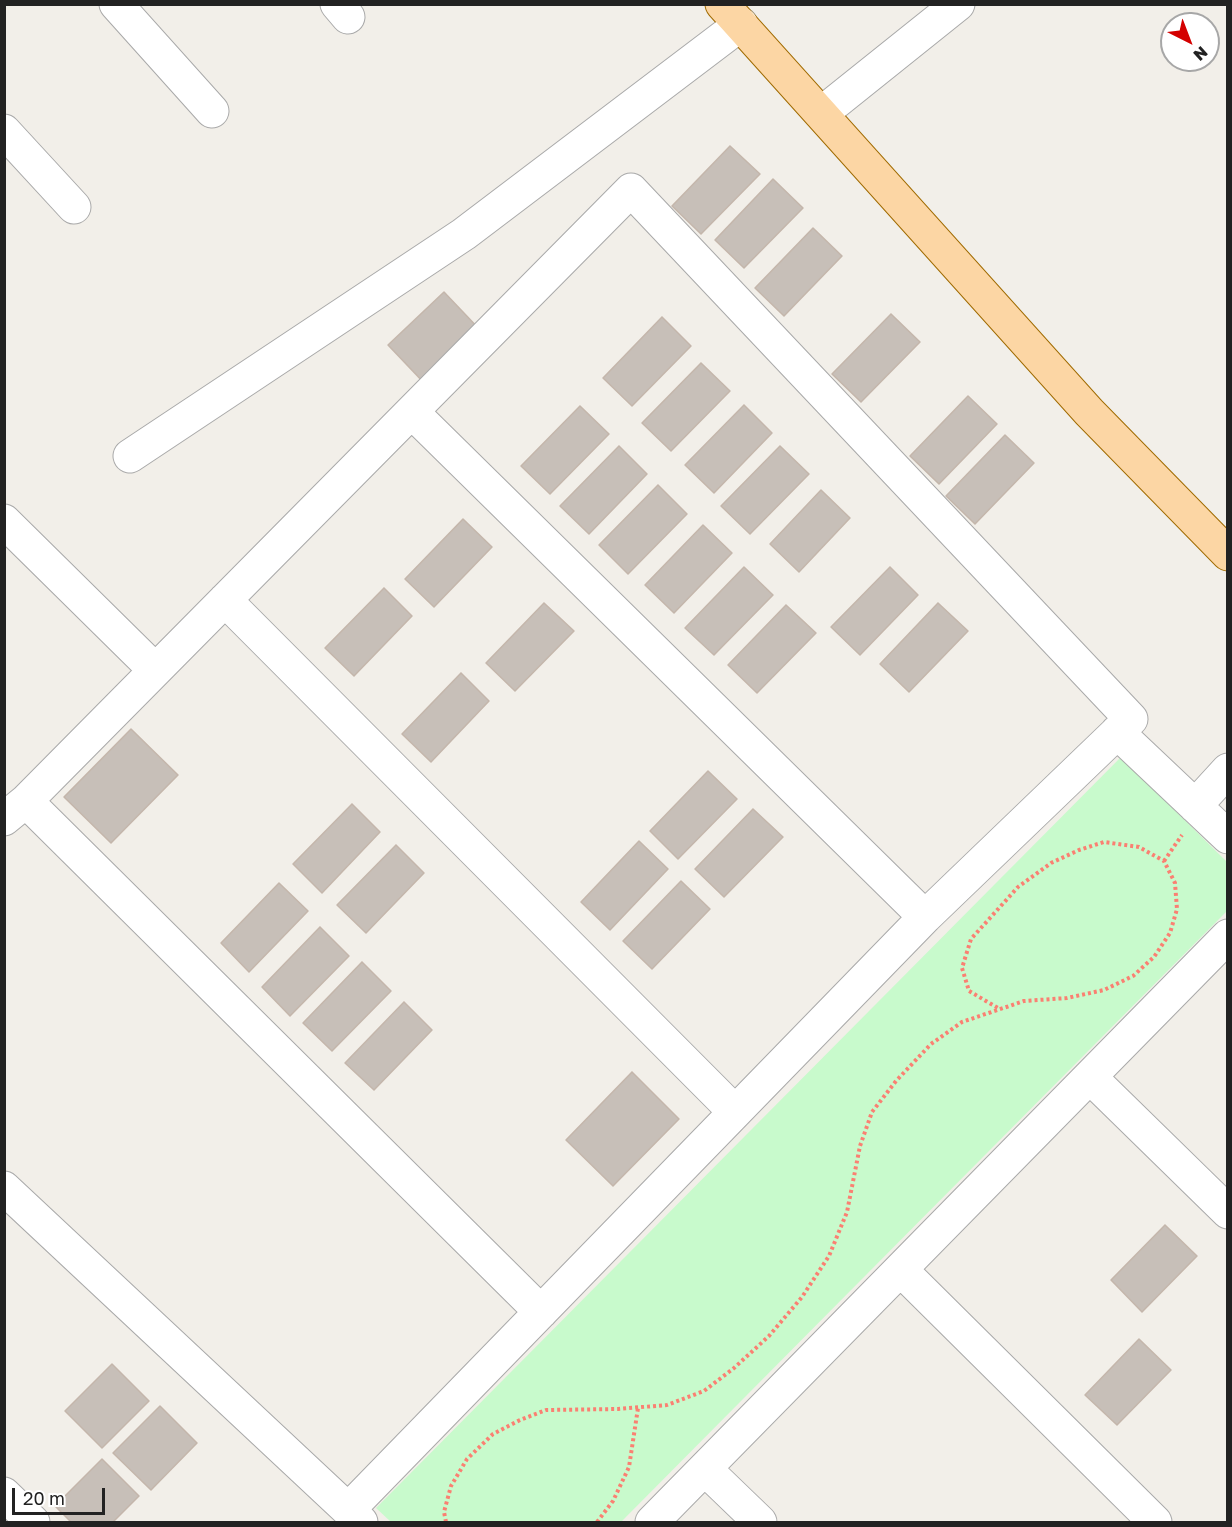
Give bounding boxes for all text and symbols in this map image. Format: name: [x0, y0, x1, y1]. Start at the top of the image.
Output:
north arrow: [1160, 12, 1220, 72]
text: N: [1189, 42, 1212, 65]
scale bar: [15, 1476, 108, 1514]
text: 20 m: [23, 1487, 65, 1509]

